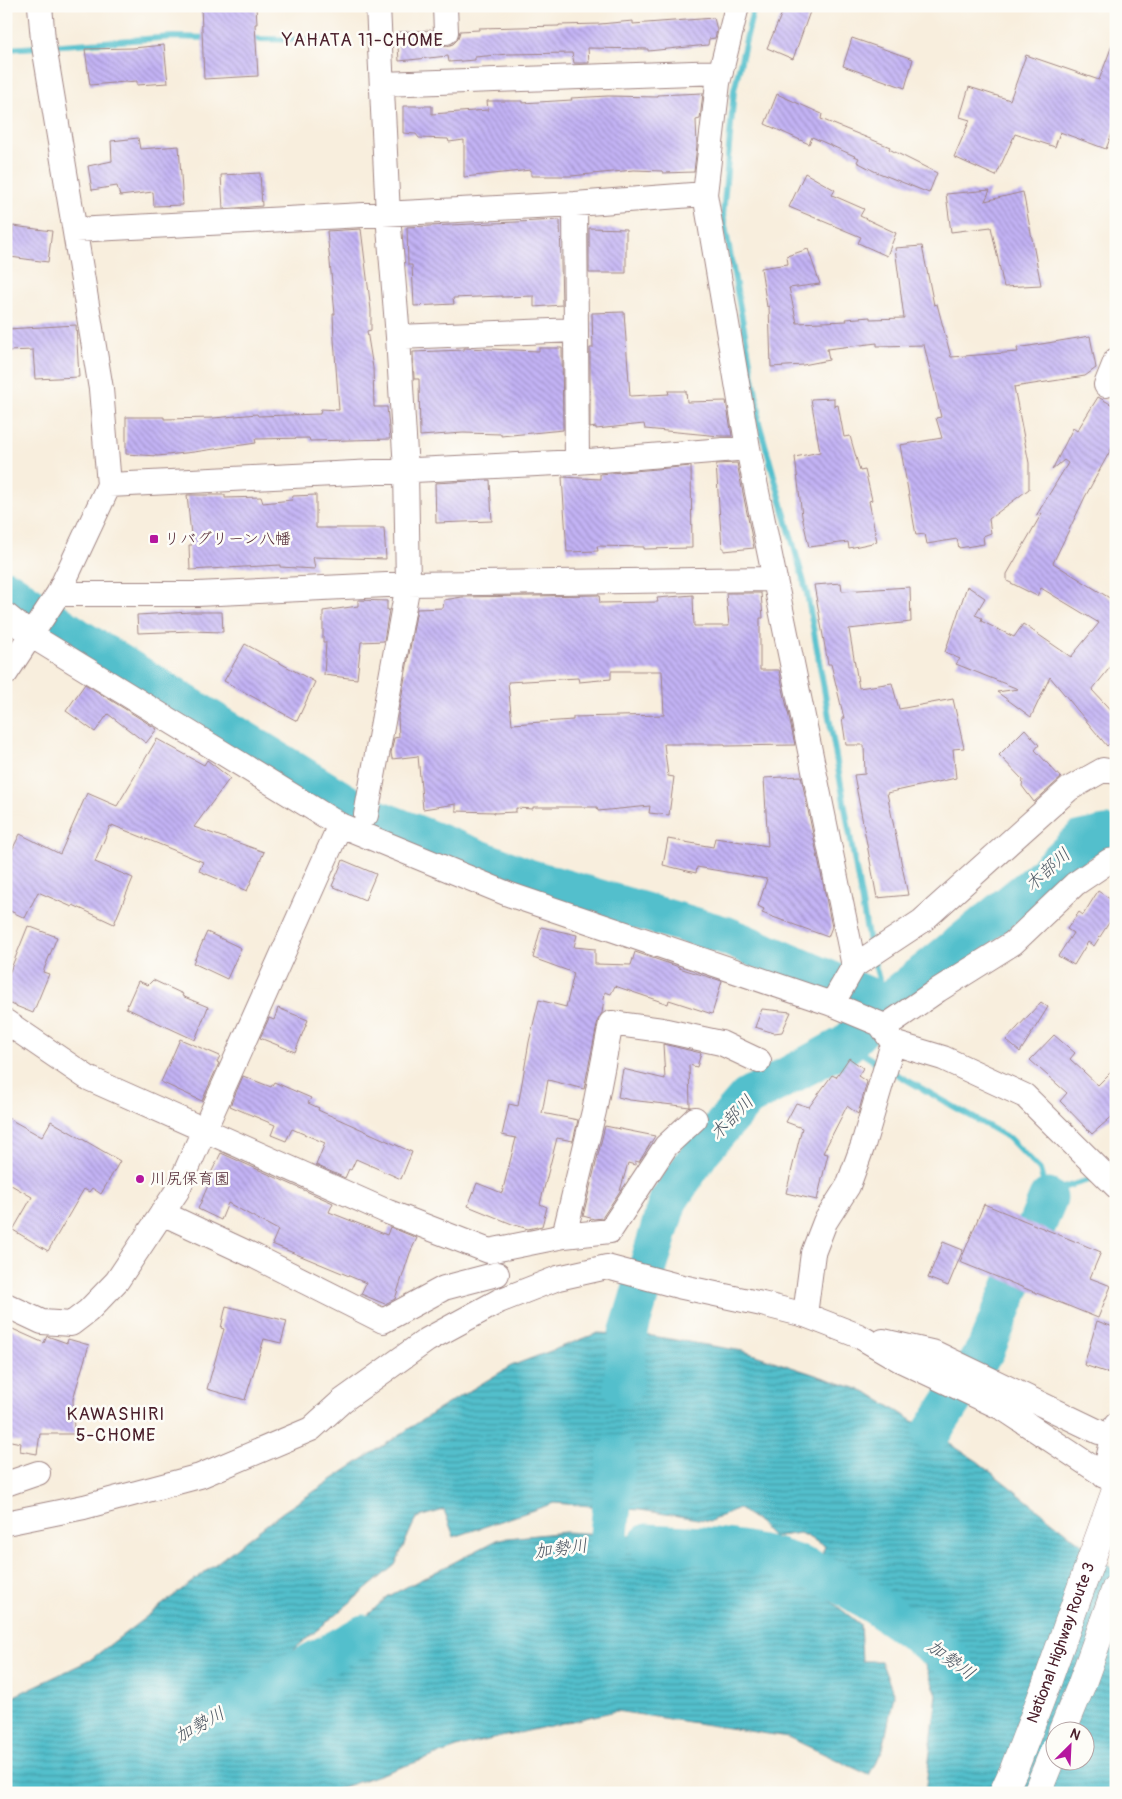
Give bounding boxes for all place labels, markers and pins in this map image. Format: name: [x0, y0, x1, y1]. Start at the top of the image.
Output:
place label: リバグリーン八幡: [164, 529, 291, 549]
marker: リバグリーン八幡: [148, 533, 160, 545]
place label: 川尻保育園: [150, 1169, 230, 1189]
marker: 川尻保育園: [134, 1173, 146, 1185]

